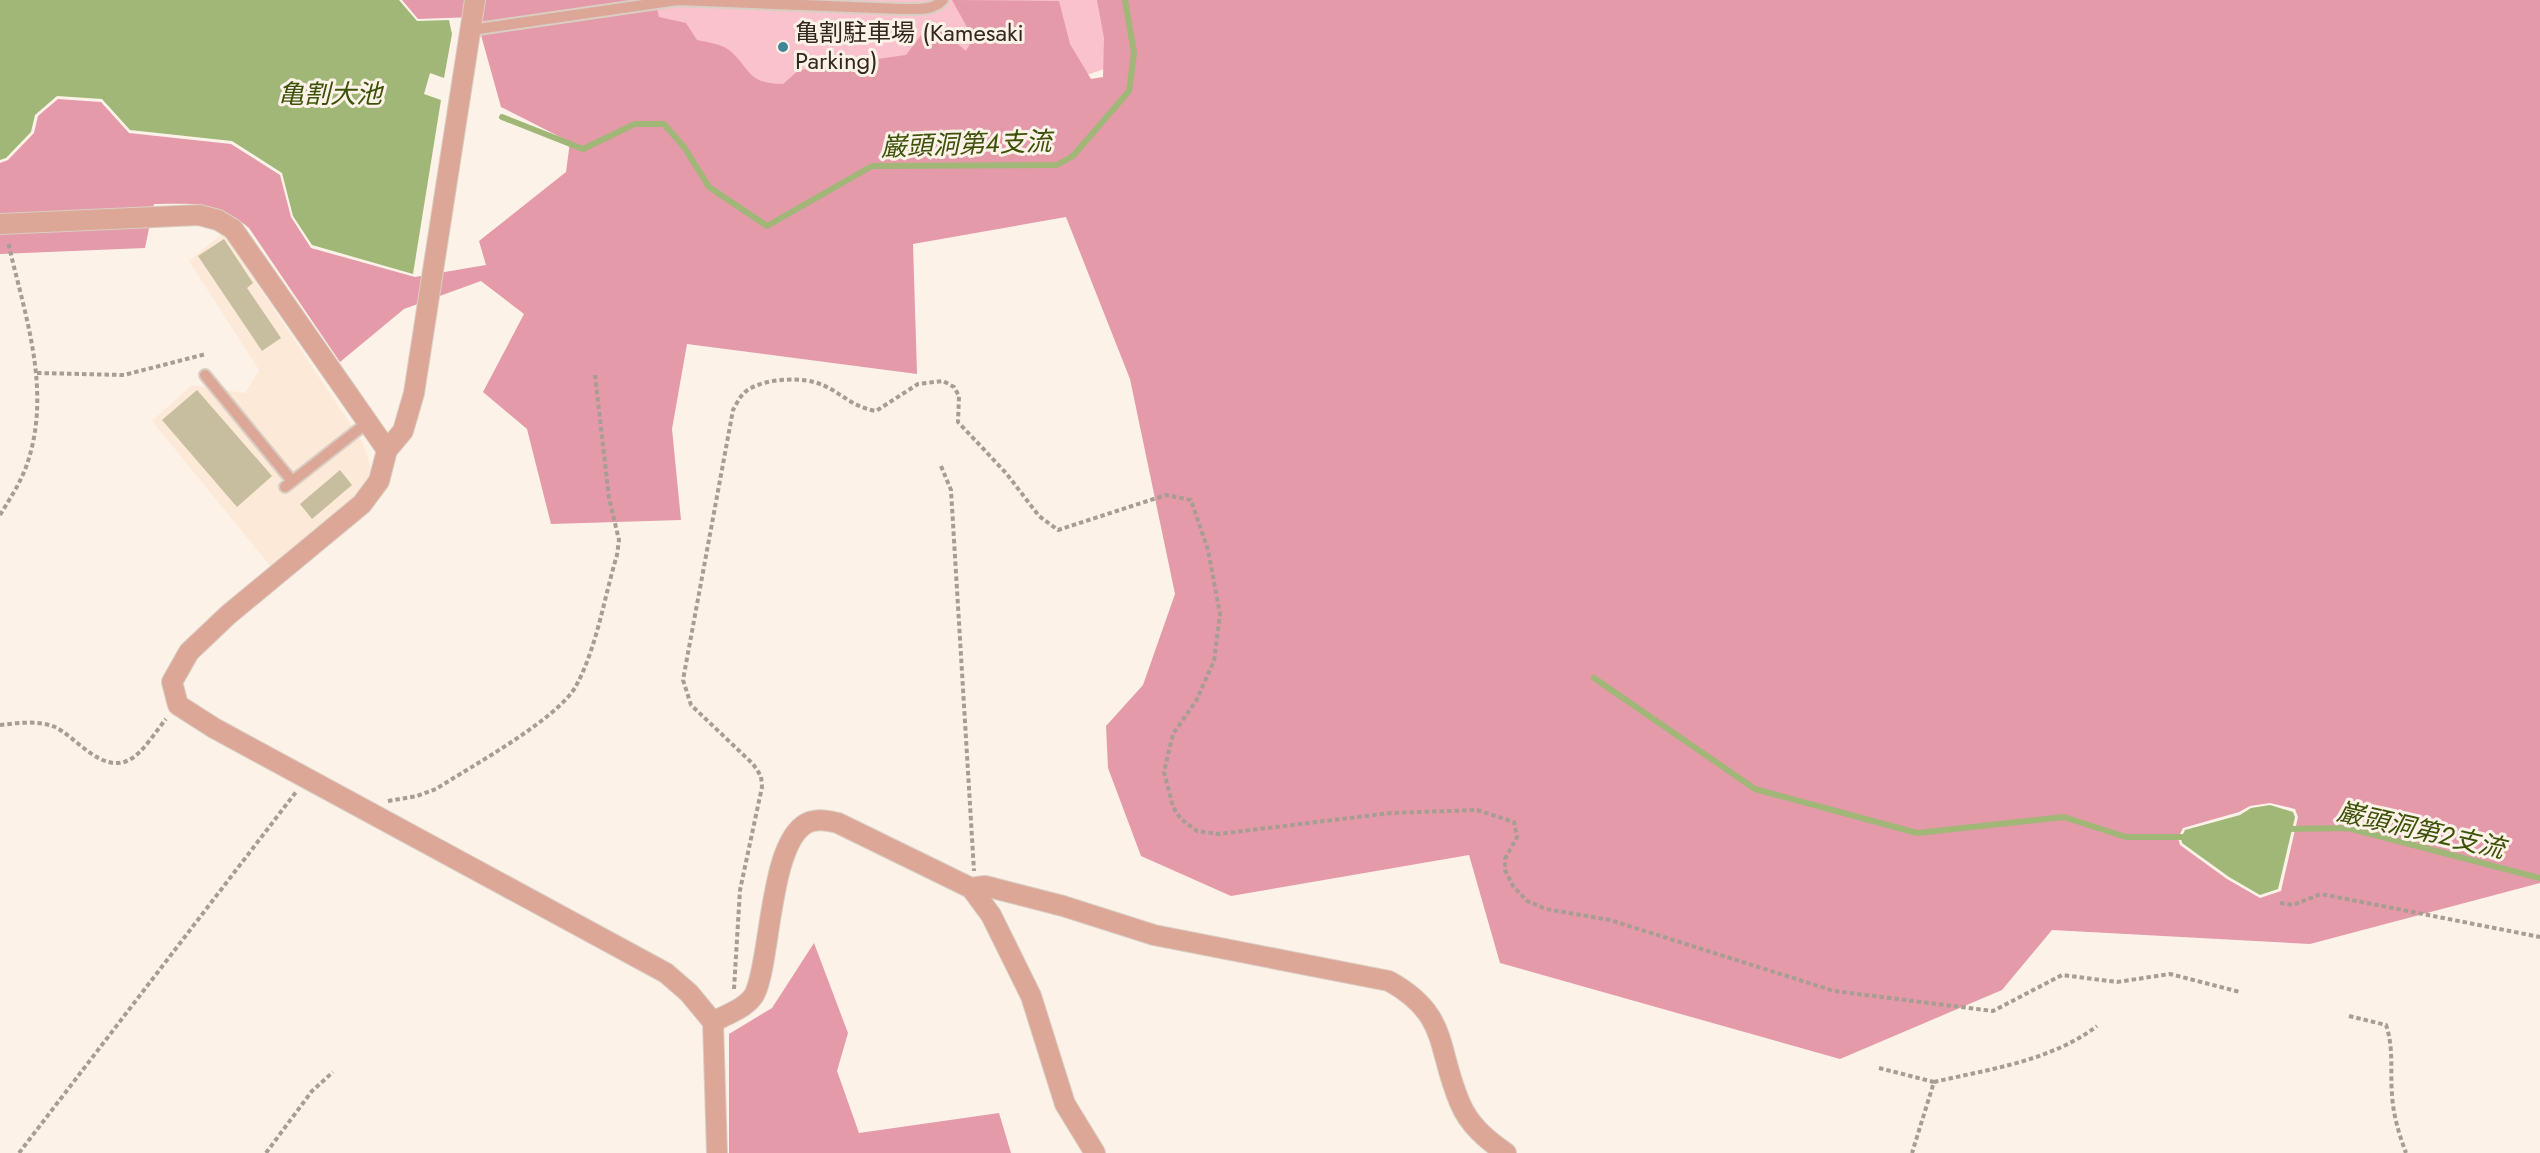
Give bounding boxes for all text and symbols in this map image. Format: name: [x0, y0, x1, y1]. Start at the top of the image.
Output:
place label: 亀割駐車場 (Kamesaki Parking): [795, 15, 1024, 78]
marker: 亀割駐車場 (Kamesaki Parking): [776, 40, 790, 54]
water label: 亀割大池: [278, 75, 385, 113]
water label: 巌頭洞第4支流: [880, 122, 1056, 166]
water label: 巌頭洞第２支流: [2334, 792, 2512, 869]

